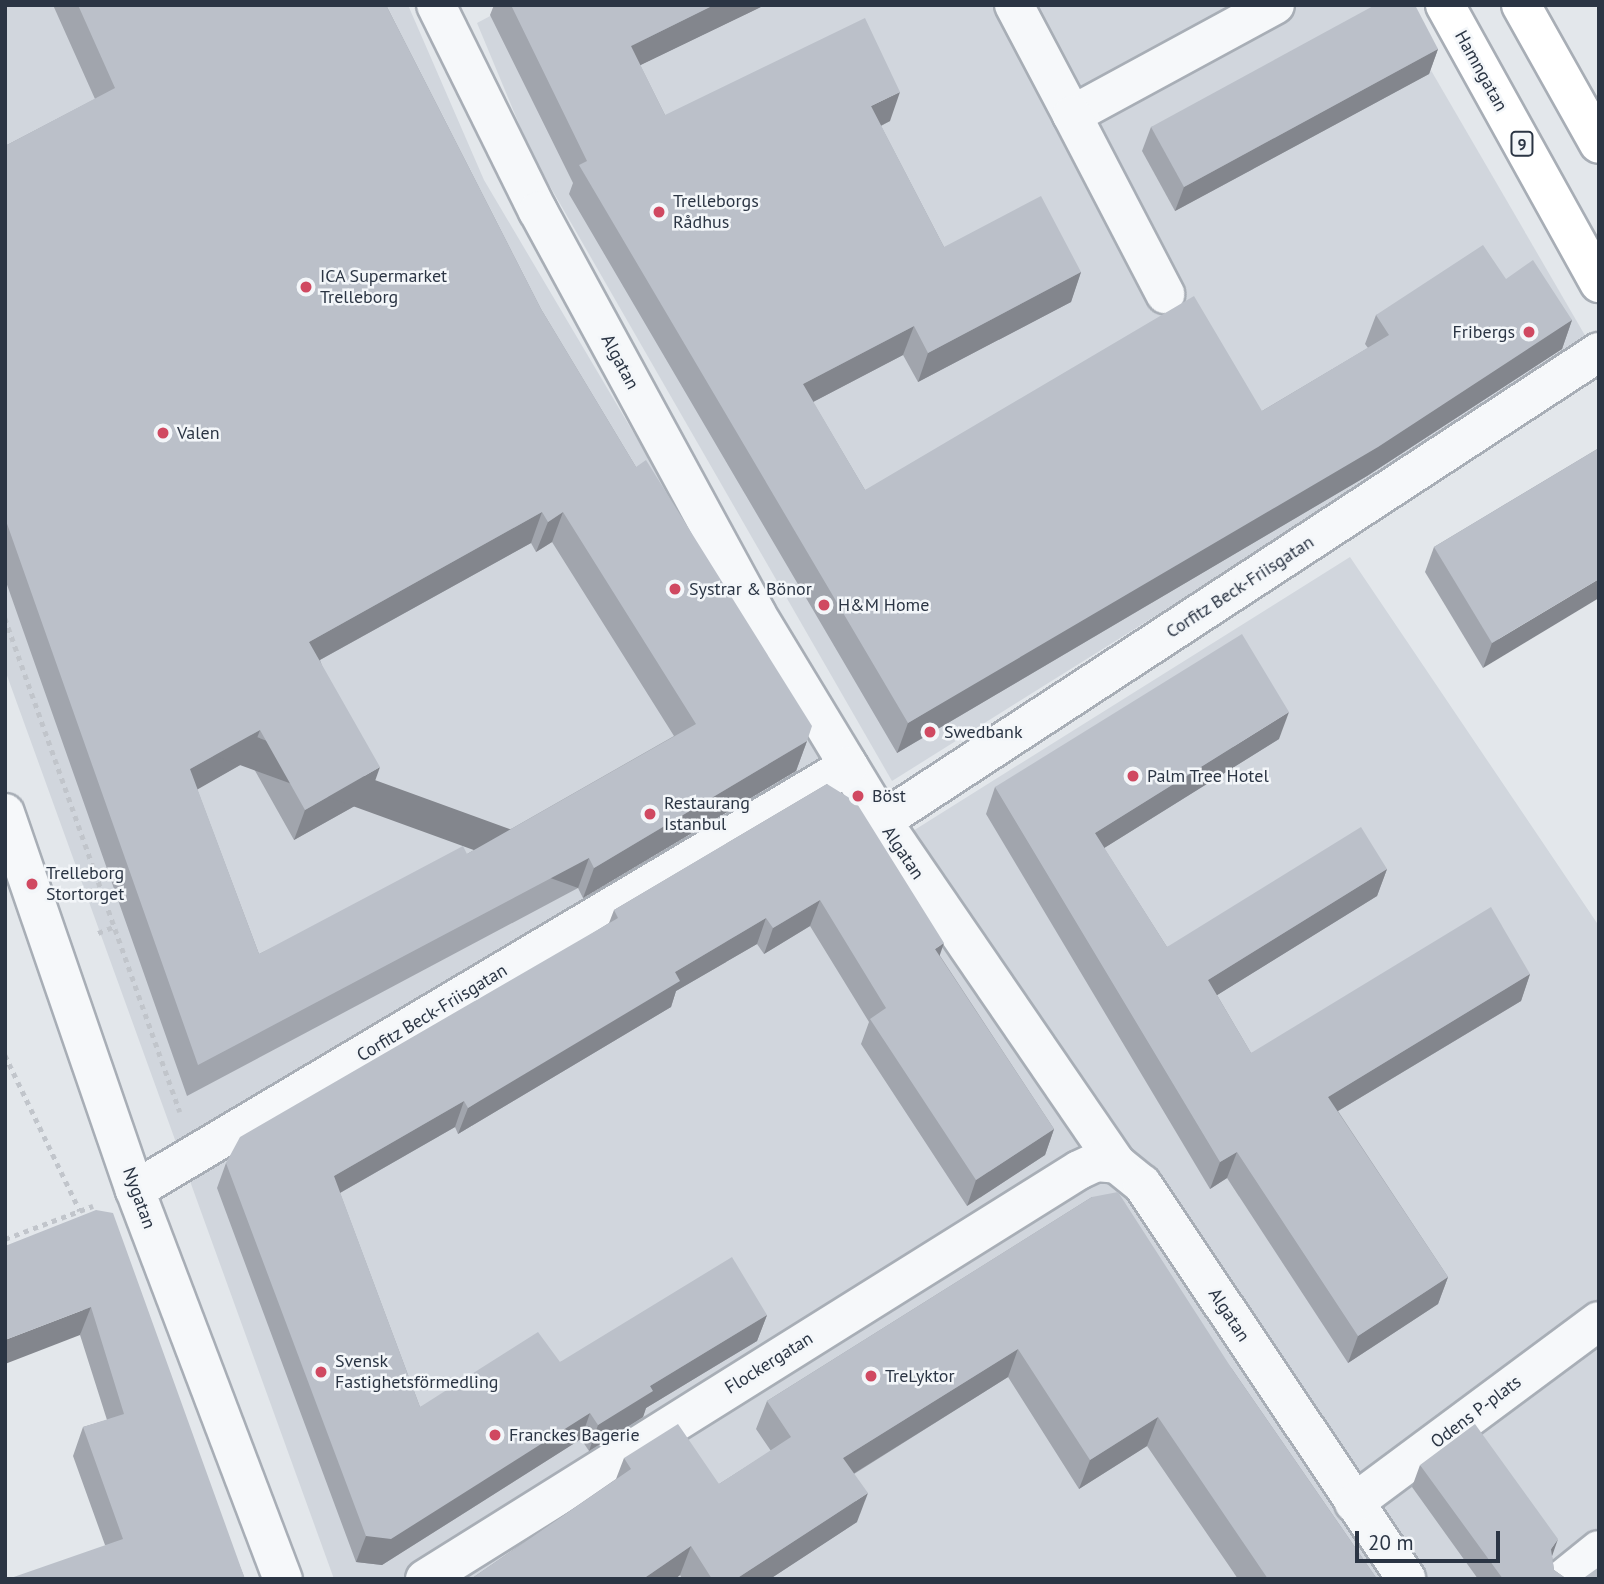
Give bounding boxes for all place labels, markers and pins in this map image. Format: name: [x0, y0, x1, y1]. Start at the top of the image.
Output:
place label: Trelleborgs Rådhus: [673, 191, 759, 234]
marker: Trelleborgs Rådhus: [651, 204, 667, 220]
place label: ICA Supermarket Trelleborg: [320, 266, 448, 308]
marker: ICA Supermarket Trelleborg: [298, 279, 314, 295]
place label: Fribergs: [1453, 321, 1515, 343]
marker: Fribergs: [1521, 324, 1537, 340]
place label: Valen: [177, 422, 219, 444]
marker: Valen: [155, 425, 171, 441]
place label: Systrar & Bönor: [689, 578, 812, 600]
marker: Systrar & Bönor: [667, 581, 683, 597]
place label: H&M Home: [838, 594, 929, 616]
marker: H&M Home: [816, 597, 832, 613]
place label: Swedbank: [944, 721, 1023, 743]
marker: Swedbank: [922, 724, 938, 740]
place label: Palm Tree Hotel: [1147, 765, 1269, 787]
marker: Palm Tree Hotel: [1125, 768, 1141, 784]
place label: Böst: [872, 785, 906, 807]
marker: Böst: [850, 788, 866, 804]
place label: Restaurang Istanbul: [664, 793, 750, 836]
marker: Restaurang Istanbul: [642, 806, 658, 822]
place label: Trelleborg Stortorget: [46, 863, 124, 906]
marker: Trelleborg Stortorget: [24, 876, 40, 892]
place label: Svensk Fastighetsförmedling: [335, 1351, 498, 1394]
marker: Svensk Fastighetsförmedling: [313, 1364, 329, 1380]
place label: TreLyktor: [885, 1365, 955, 1387]
marker: TreLyktor: [863, 1368, 879, 1384]
place label: Franckes Bagerie: [509, 1424, 640, 1446]
marker: Franckes Bagerie: [487, 1427, 503, 1443]

